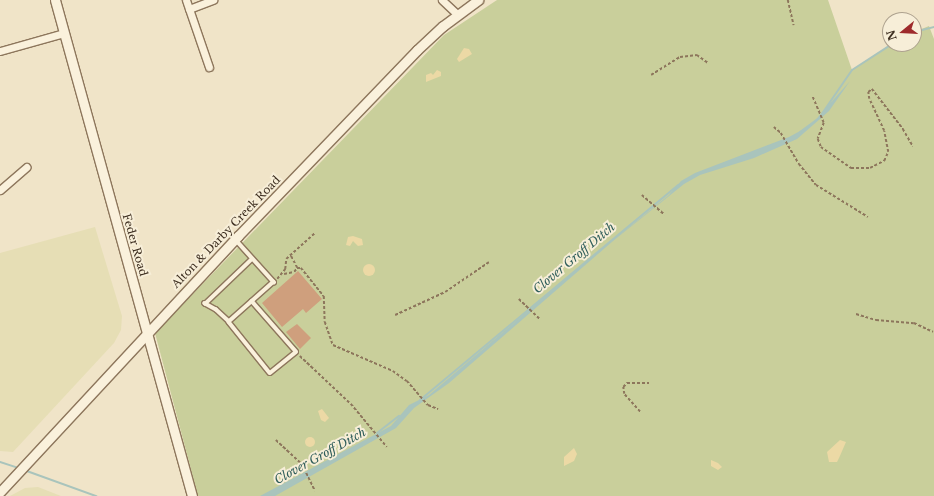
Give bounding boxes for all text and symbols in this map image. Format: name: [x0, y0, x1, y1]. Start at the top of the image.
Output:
north arrow: [882, 12, 922, 52]
text: N: [883, 28, 900, 42]
street label: Alton & Darby Creek Road: [169, 173, 283, 291]
street label: Feder Road: [120, 212, 150, 278]
water label: Clover Groff Ditch: [530, 219, 618, 297]
water label: Clover Groff Ditch: [272, 425, 368, 487]

